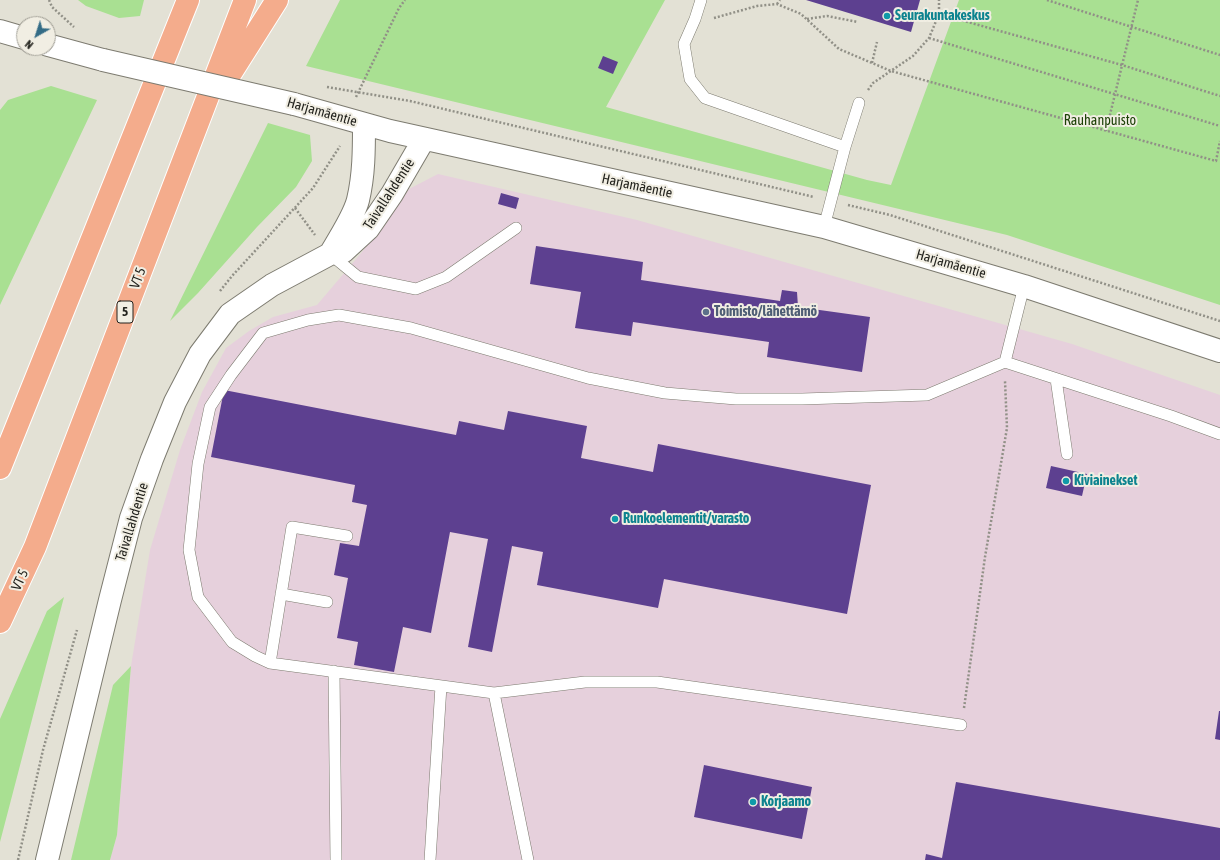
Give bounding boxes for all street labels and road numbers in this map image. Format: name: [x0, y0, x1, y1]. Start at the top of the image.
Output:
street label: Harjamäentie: [285, 94, 359, 130]
street label: Taivallahdentie: [360, 155, 418, 233]
street label: Harjamäentie: [600, 170, 674, 202]
street label: Harjamäentie: [914, 246, 988, 282]
street label: VT 5: [126, 265, 150, 291]
road number: 5: [117, 301, 133, 323]
street label: Taivallahdentie: [112, 481, 152, 563]
street label: VT 5: [8, 567, 32, 593]

